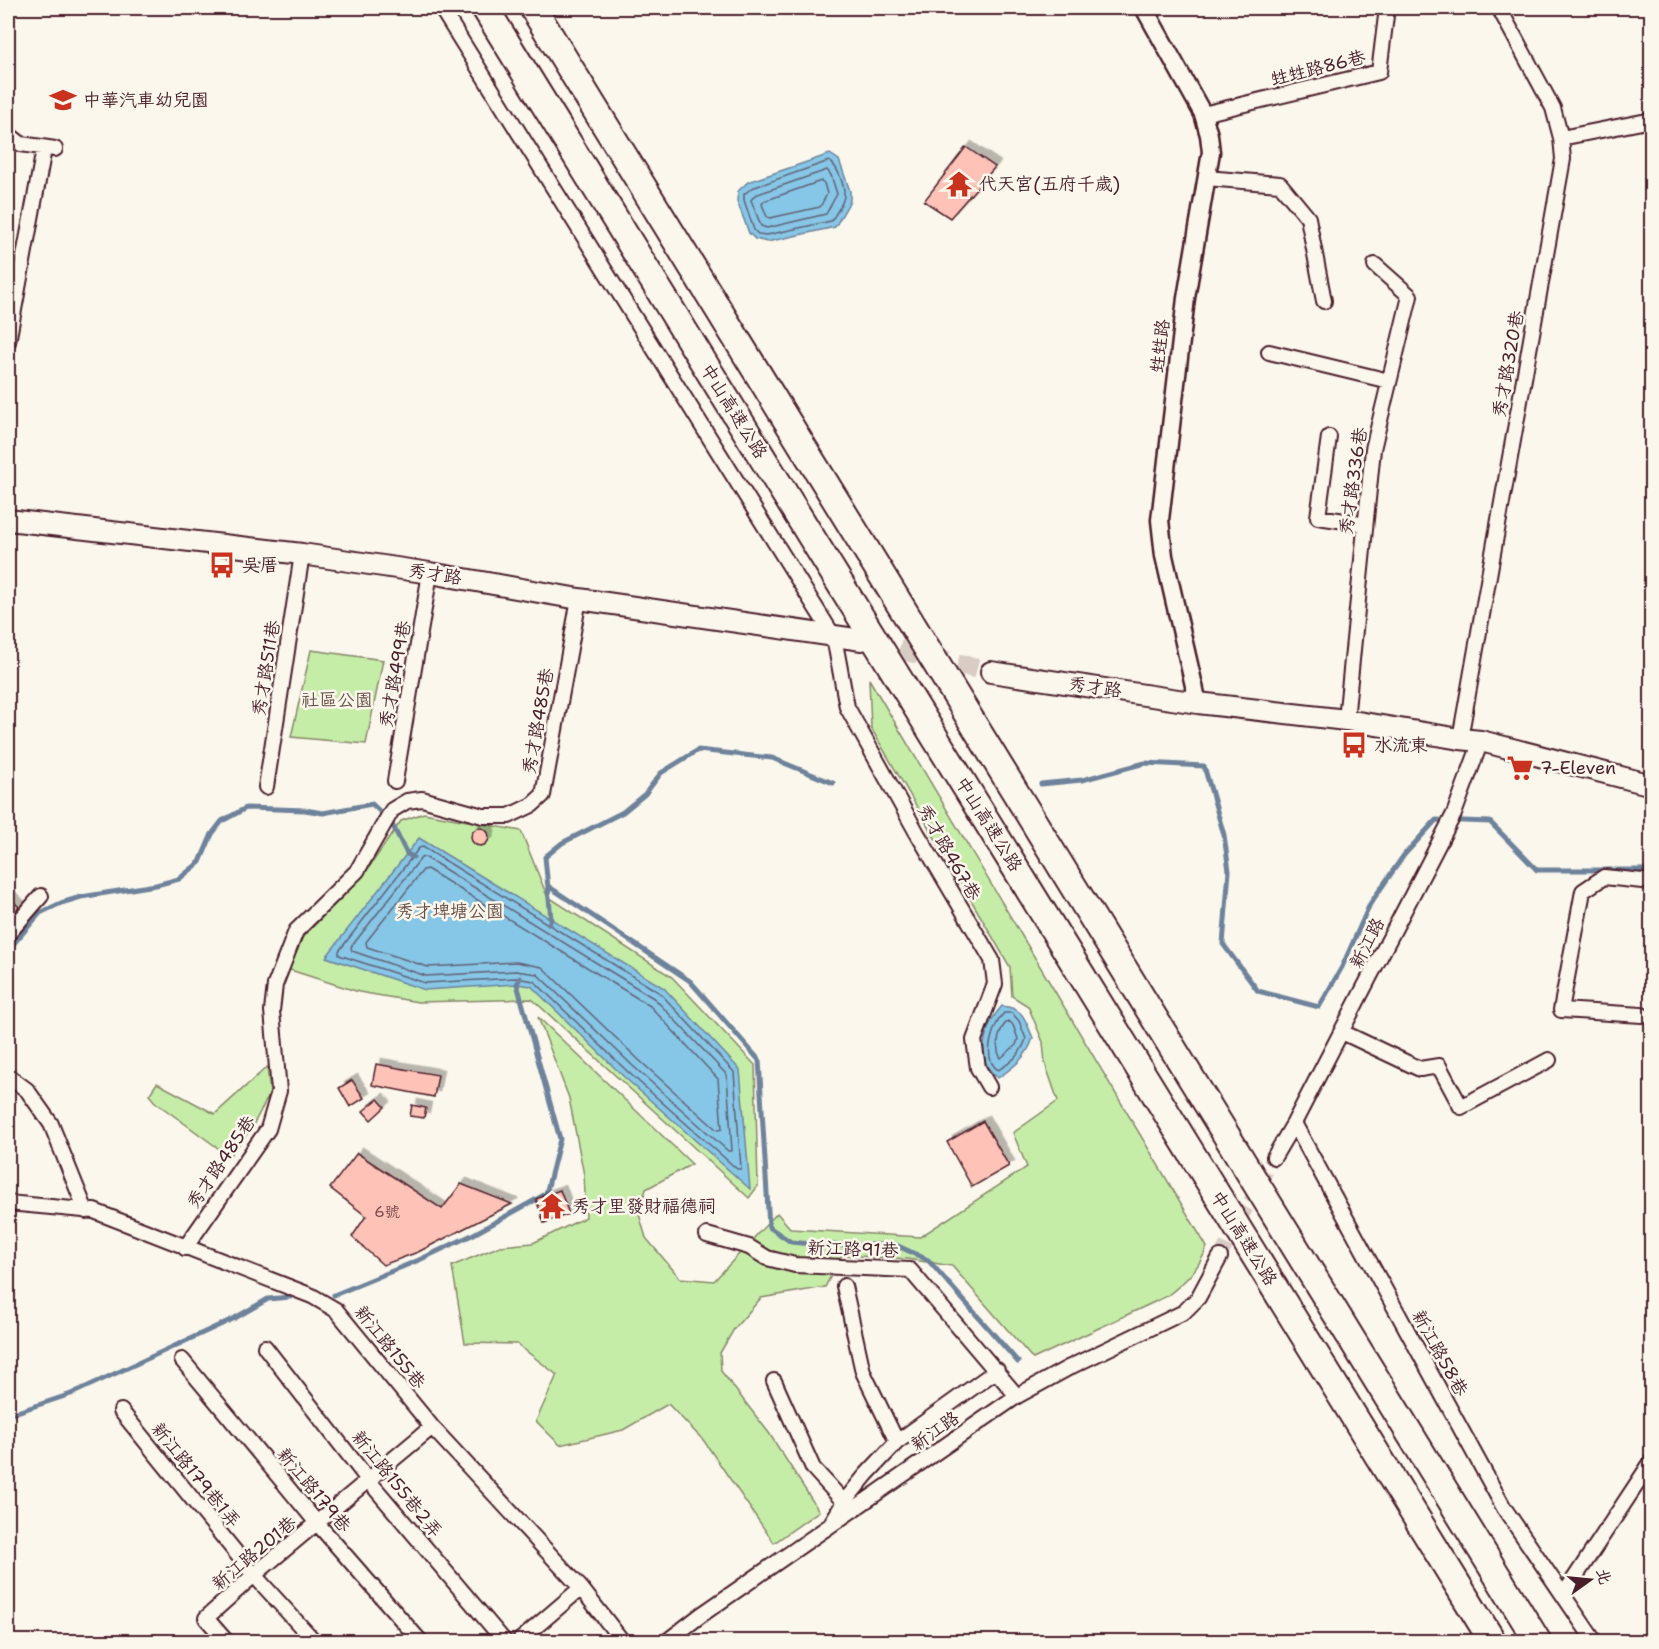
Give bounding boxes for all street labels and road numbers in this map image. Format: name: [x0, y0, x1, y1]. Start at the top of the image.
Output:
street label: 甡甡路86巷: [1268, 45, 1368, 91]
street label: 秀才路320巷: [1487, 309, 1529, 419]
street label: 甡甡路: [1145, 318, 1175, 374]
street label: 中山高速公路: [695, 359, 773, 463]
street label: 秀才路336巷: [1334, 426, 1372, 536]
street label: 秀才路: [406, 558, 464, 590]
street label: 秀才路511巷: [247, 618, 285, 718]
street label: 秀才路499巷: [374, 619, 416, 729]
street label: 秀才路485巷: [517, 666, 559, 776]
street label: 秀才路: [1067, 671, 1123, 703]
street label: 中山高速公路: [950, 772, 1028, 876]
street label: 秀才路467巷: [912, 799, 986, 905]
street label: 新江路: [1344, 913, 1390, 973]
street label: 秀才路485巷: [181, 1111, 261, 1213]
street label: 中山高速公路: [1205, 1186, 1283, 1290]
street label: 新江路91巷: [807, 1235, 899, 1263]
street label: 新江路155巷: [349, 1300, 431, 1394]
street label: 新江路58巷: [1406, 1306, 1474, 1400]
street label: 新江路: [906, 1406, 964, 1456]
street label: 新江路179巷1弄: [146, 1417, 246, 1533]
street label: 新江路155巷2弄: [346, 1425, 448, 1543]
street label: 新江路179巷: [272, 1443, 356, 1537]
street label: 新江路201巷: [207, 1511, 301, 1595]

